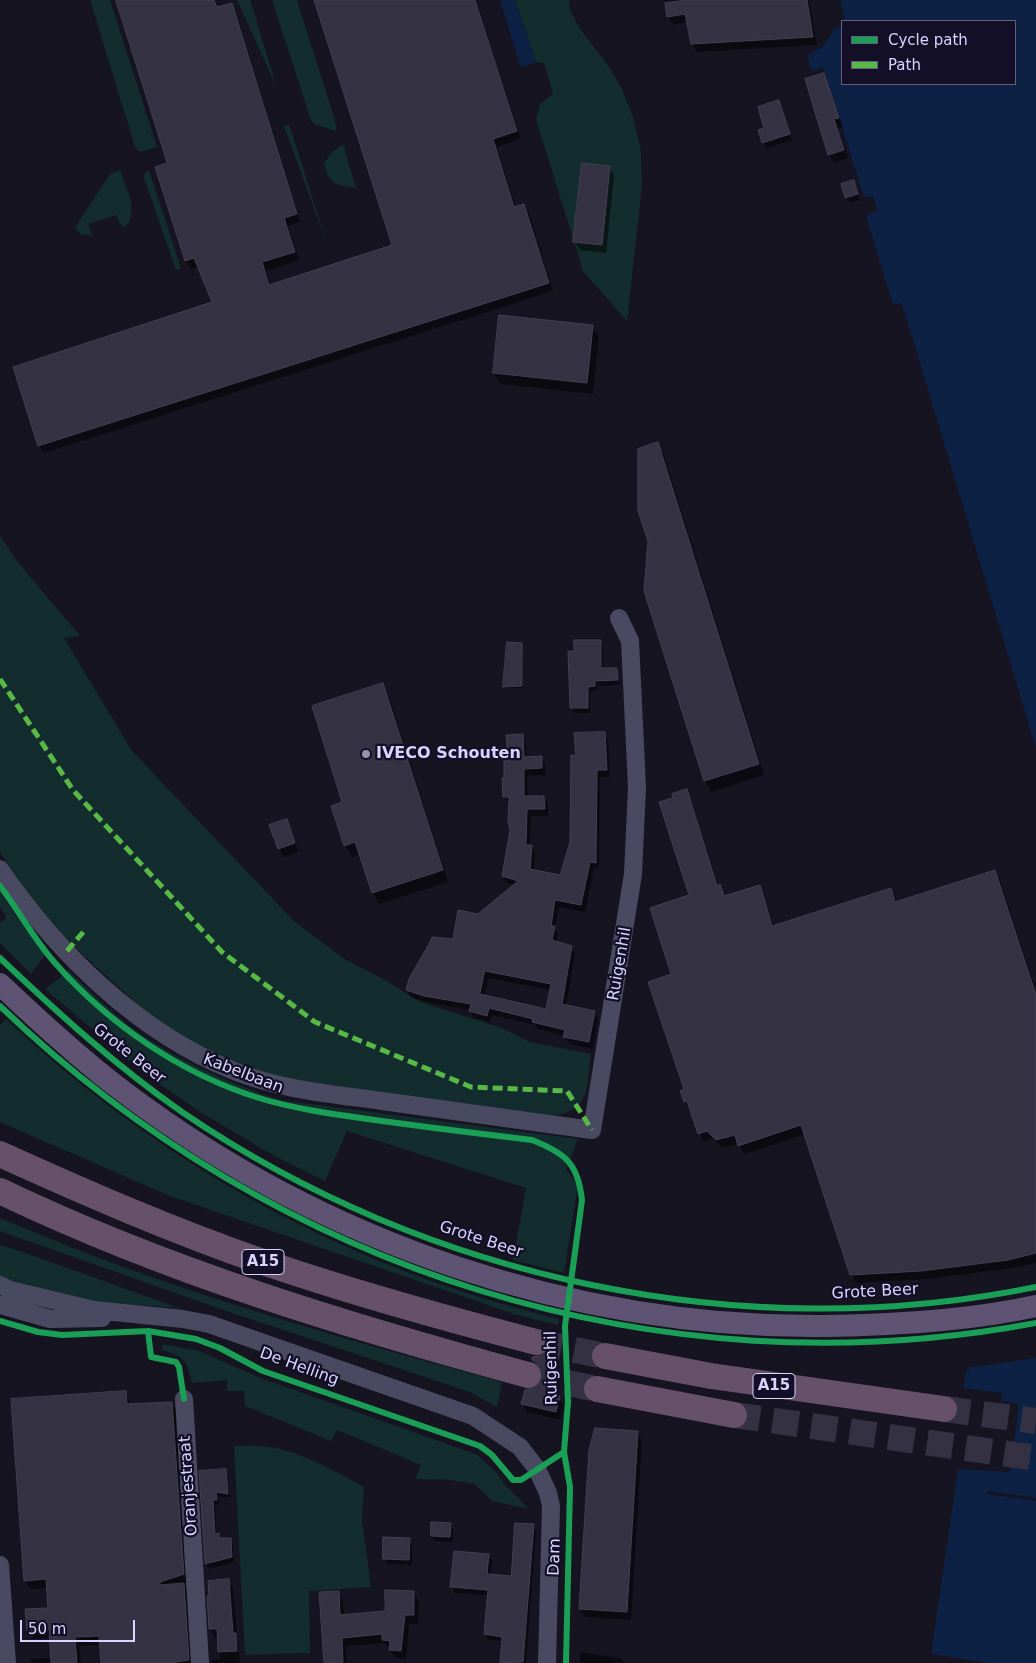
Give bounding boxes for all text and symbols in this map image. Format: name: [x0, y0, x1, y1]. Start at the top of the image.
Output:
legend: [841, 20, 1016, 85]
text: Cycle path: [888, 31, 968, 49]
text: Path: [888, 56, 921, 74]
place label: IVECO Schouten: [376, 744, 521, 764]
marker: IVECO Schouten: [360, 748, 372, 760]
street label: Ruigenhil: [604, 926, 636, 1002]
street label: Grote Beer: [89, 1020, 169, 1088]
street label: Kabelbaan: [200, 1050, 286, 1098]
street label: Grote Beer: [437, 1217, 525, 1263]
road number: A15: [242, 1250, 284, 1274]
street label: Grote Beer: [831, 1280, 919, 1304]
street label: Ruigenhil: [542, 1331, 562, 1405]
street label: De Helling: [257, 1344, 341, 1390]
road number: A15: [753, 1374, 795, 1398]
street label: Oranjestraat: [176, 1435, 202, 1537]
street label: Dam: [545, 1538, 565, 1576]
scale bar: [22, 1610, 138, 1642]
text: 50 m: [28, 1620, 66, 1638]

